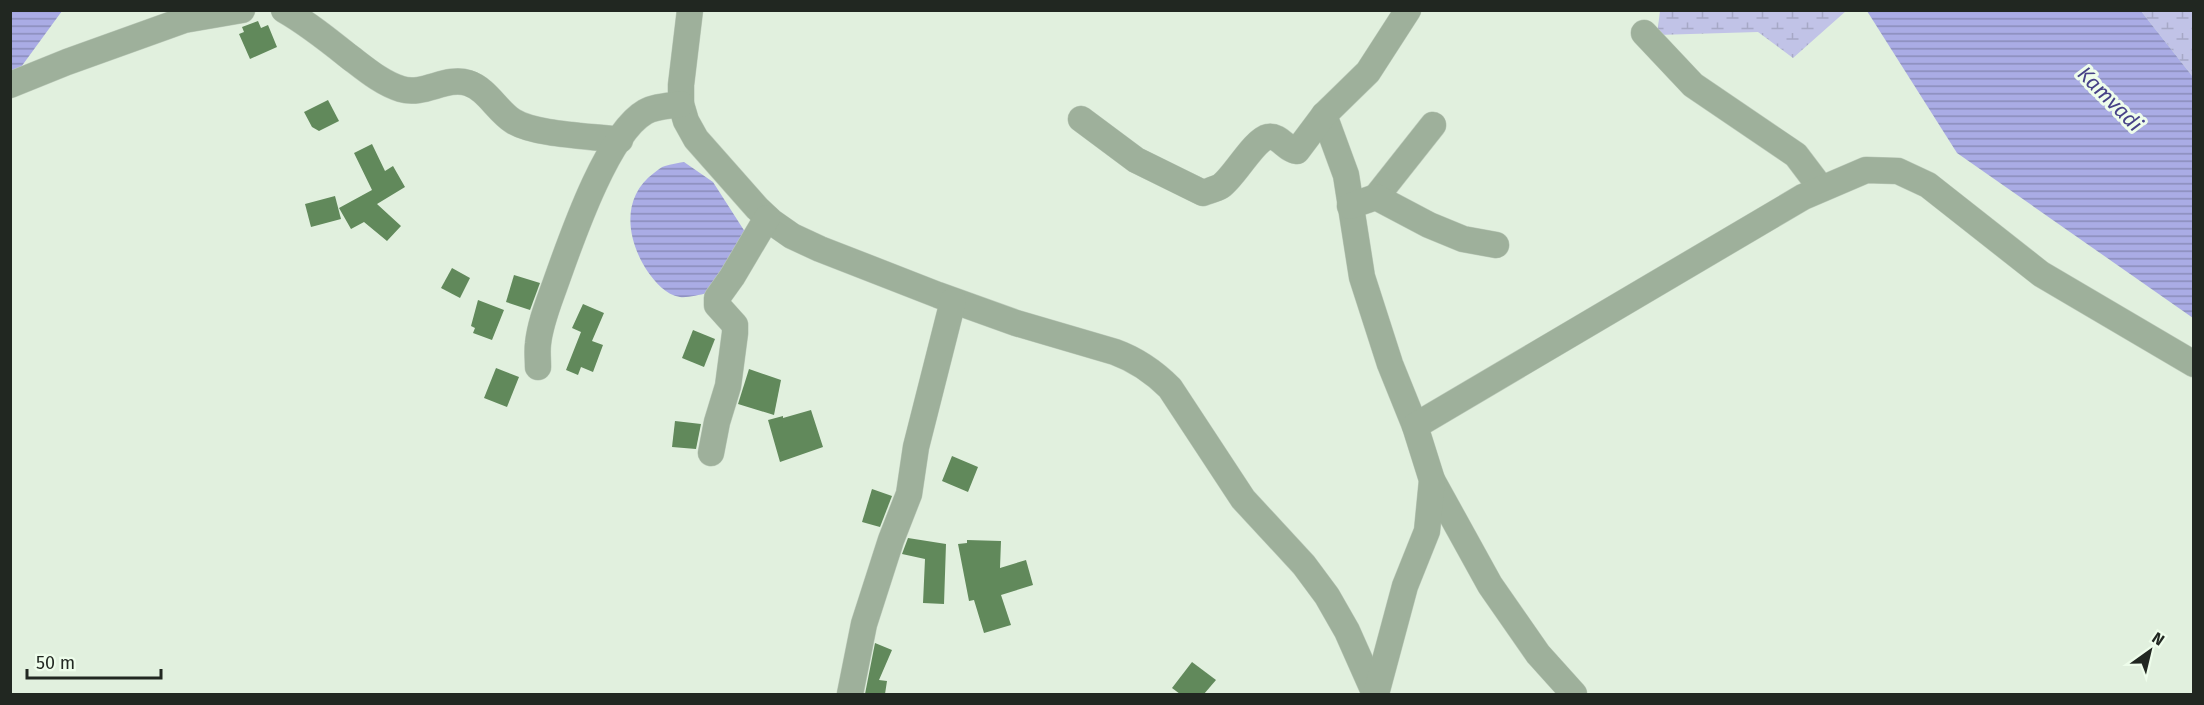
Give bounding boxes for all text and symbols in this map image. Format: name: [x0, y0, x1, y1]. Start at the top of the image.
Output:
water label: Kamvadi: [2072, 61, 2148, 137]
north arrow: [2120, 621, 2180, 681]
text: N: [2148, 628, 2168, 650]
scale bar: [27, 642, 160, 680]
text: 50 m: [36, 652, 75, 674]

